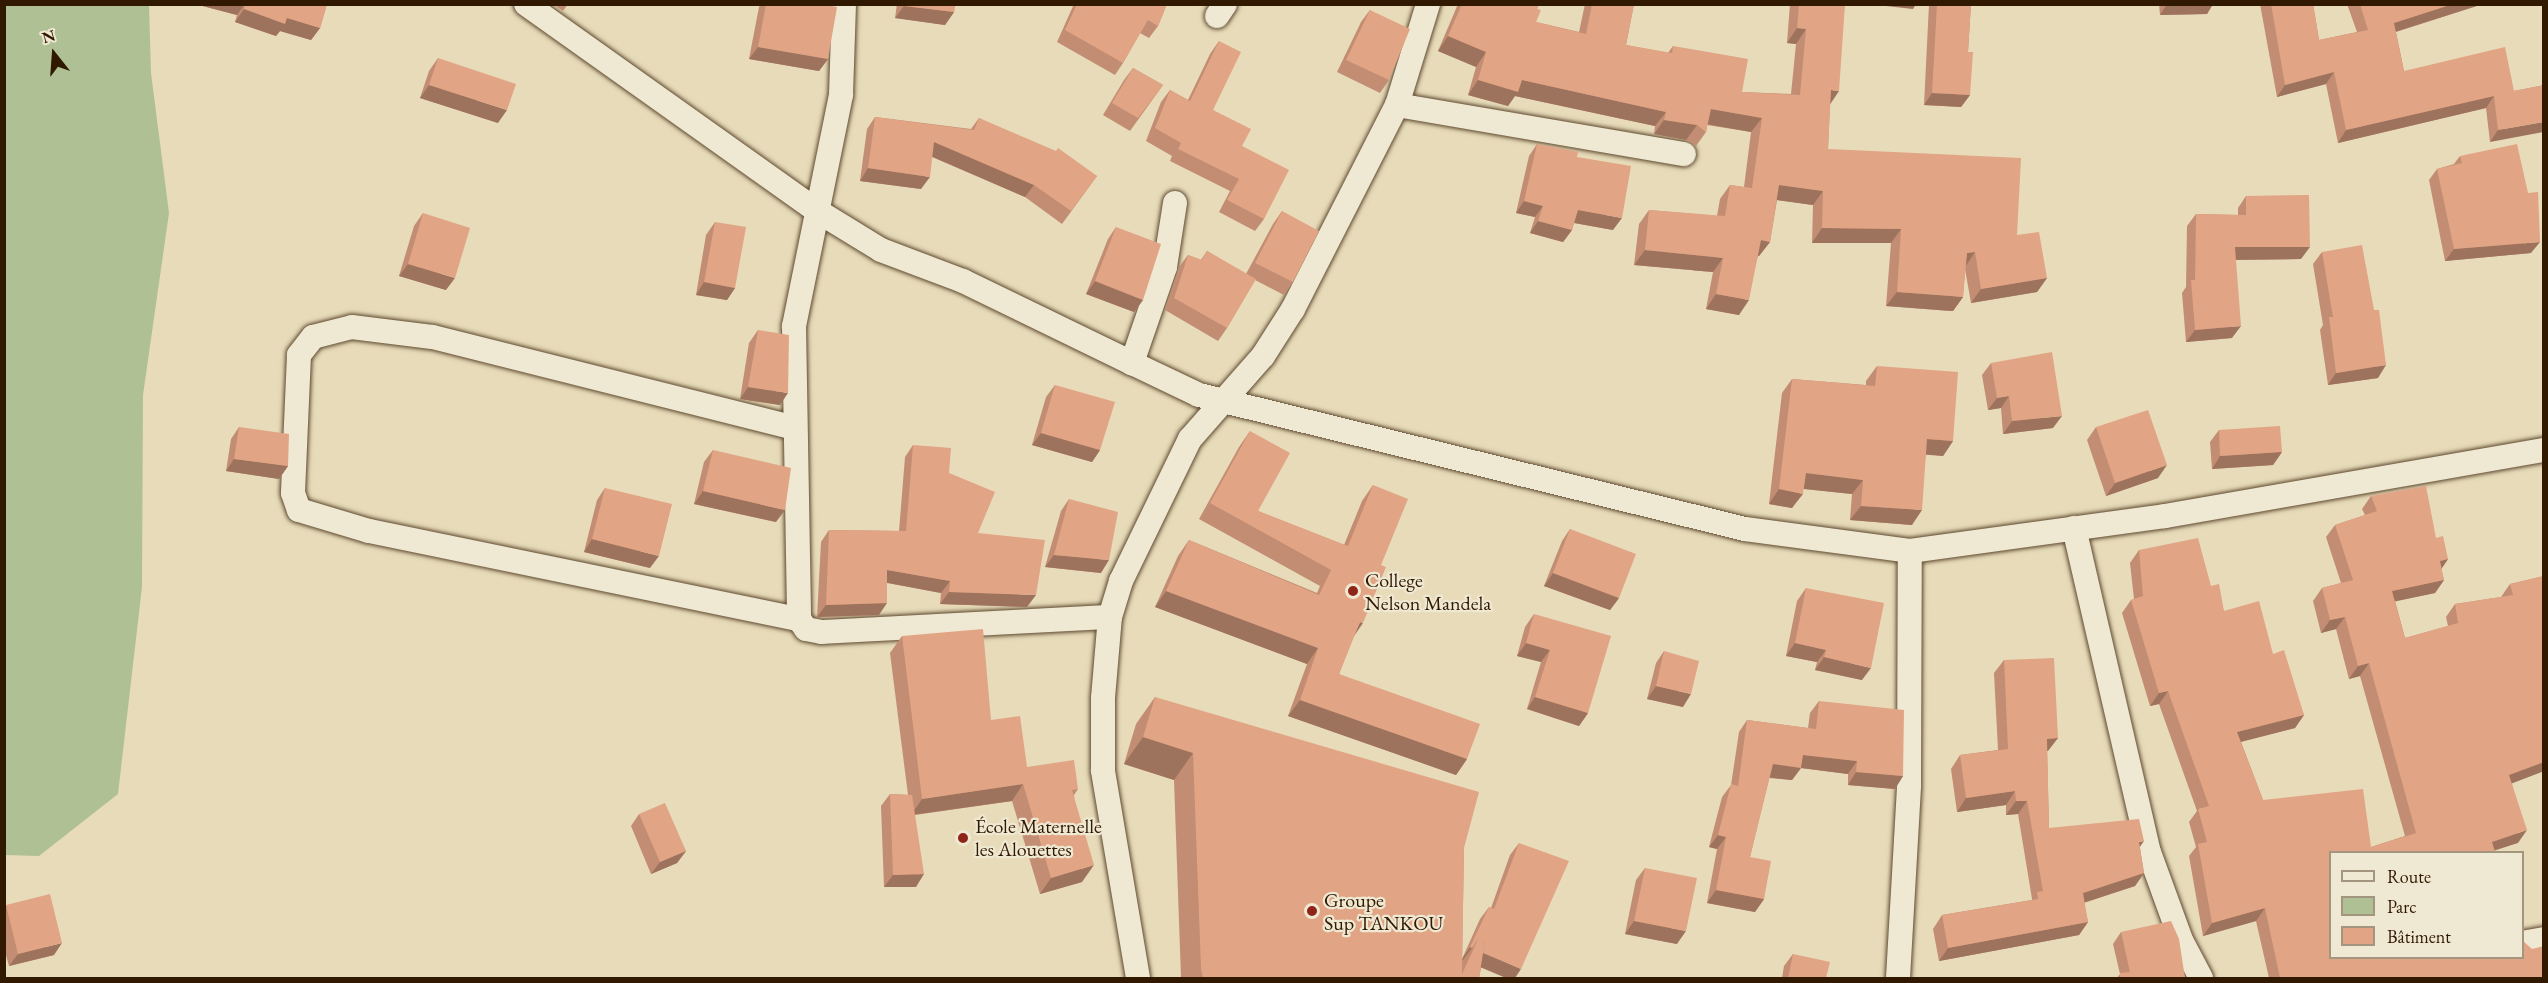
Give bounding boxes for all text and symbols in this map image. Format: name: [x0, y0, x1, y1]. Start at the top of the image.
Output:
north arrow: [24, 24, 84, 84]
text: N: [39, 24, 58, 48]
place label: College Nelson Mandela: [1365, 568, 1491, 615]
marker: College Nelson Mandela: [1346, 584, 1360, 598]
place label: École Maternelle les Alouettes: [975, 814, 1102, 861]
marker: École Maternelle les Alouettes: [956, 831, 970, 845]
legend: [2329, 851, 2524, 959]
text: Route: [2387, 865, 2431, 888]
place label: Groupe Sup TANKOU: [1324, 888, 1443, 935]
text: Parc: [2387, 895, 2417, 918]
marker: Groupe Sup TANKOU: [1305, 904, 1319, 918]
text: Bâtiment: [2387, 925, 2451, 948]

